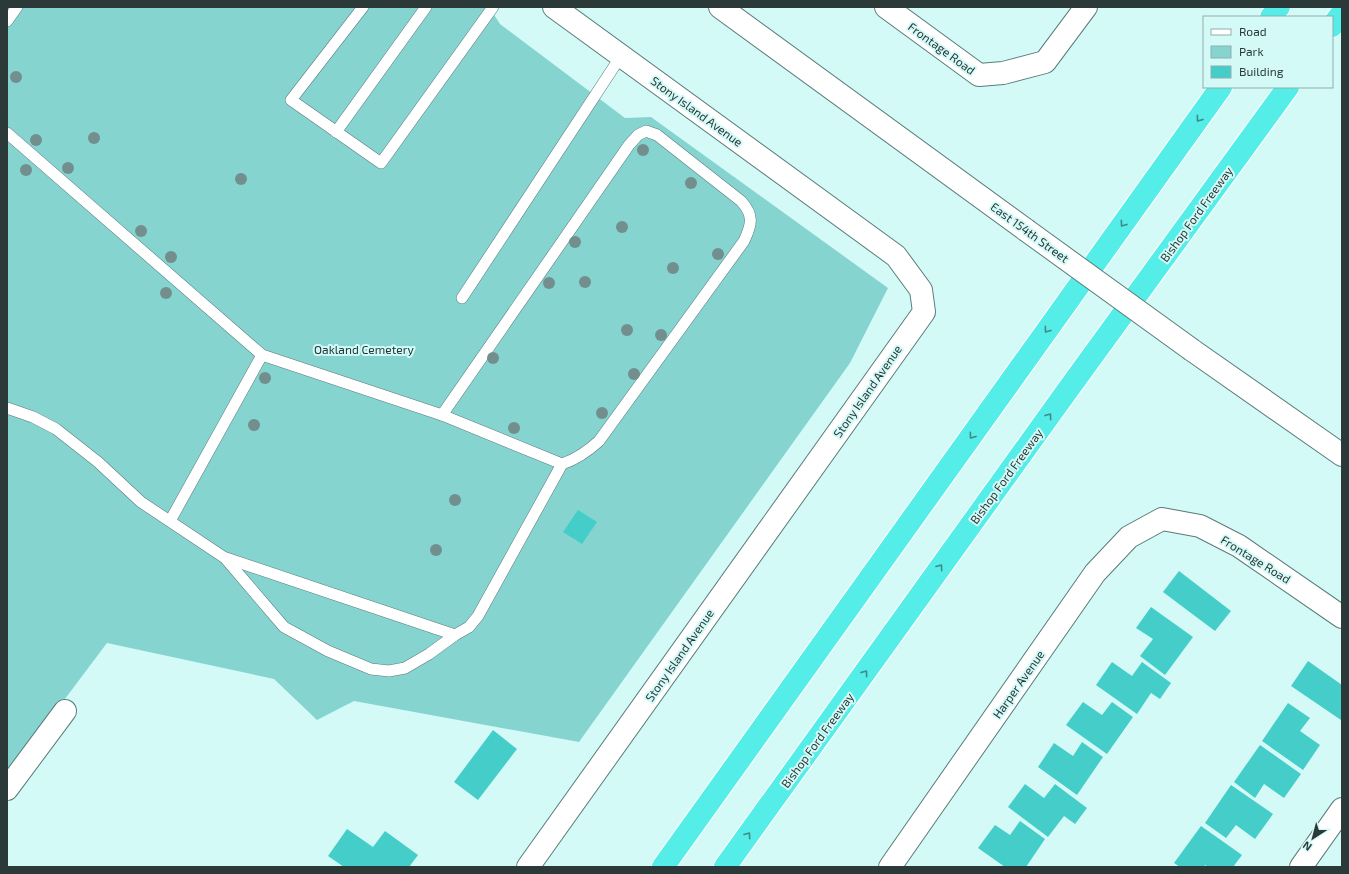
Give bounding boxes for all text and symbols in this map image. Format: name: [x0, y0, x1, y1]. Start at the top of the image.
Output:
legend: [1203, 16, 1333, 88]
street label: Frontage Road: [906, 19, 978, 77]
text: Road: [1239, 24, 1267, 38]
text: Park: [1239, 44, 1264, 58]
text: Building: [1239, 64, 1284, 78]
street label: Stony Island Avenue: [649, 73, 745, 149]
one-way arrow: [1197, 114, 1204, 121]
street label: Bishop Ford Freeway: [1157, 163, 1236, 264]
street label: East 154th Street: [988, 199, 1072, 265]
one-way arrow: [1121, 220, 1128, 227]
one-way arrow: [1045, 326, 1052, 333]
park label: Oakland Cemetery: [314, 342, 415, 356]
street label: Stony Island Avenue: [830, 342, 904, 440]
one-way arrow: [1044, 414, 1051, 421]
street label: Bishop Ford Freeway: [967, 425, 1046, 526]
one-way arrow: [969, 432, 977, 439]
street label: Frontage Road: [1219, 532, 1293, 586]
one-way arrow: [936, 565, 943, 572]
street label: Stony Island Avenue: [642, 606, 716, 704]
street label: Harper Avenue: [989, 647, 1047, 721]
one-way arrow: [860, 670, 868, 677]
street label: Bishop Ford Freeway: [778, 689, 857, 790]
north arrow: [1293, 818, 1333, 858]
one-way arrow: [743, 833, 750, 840]
text: N: [1300, 839, 1314, 854]

